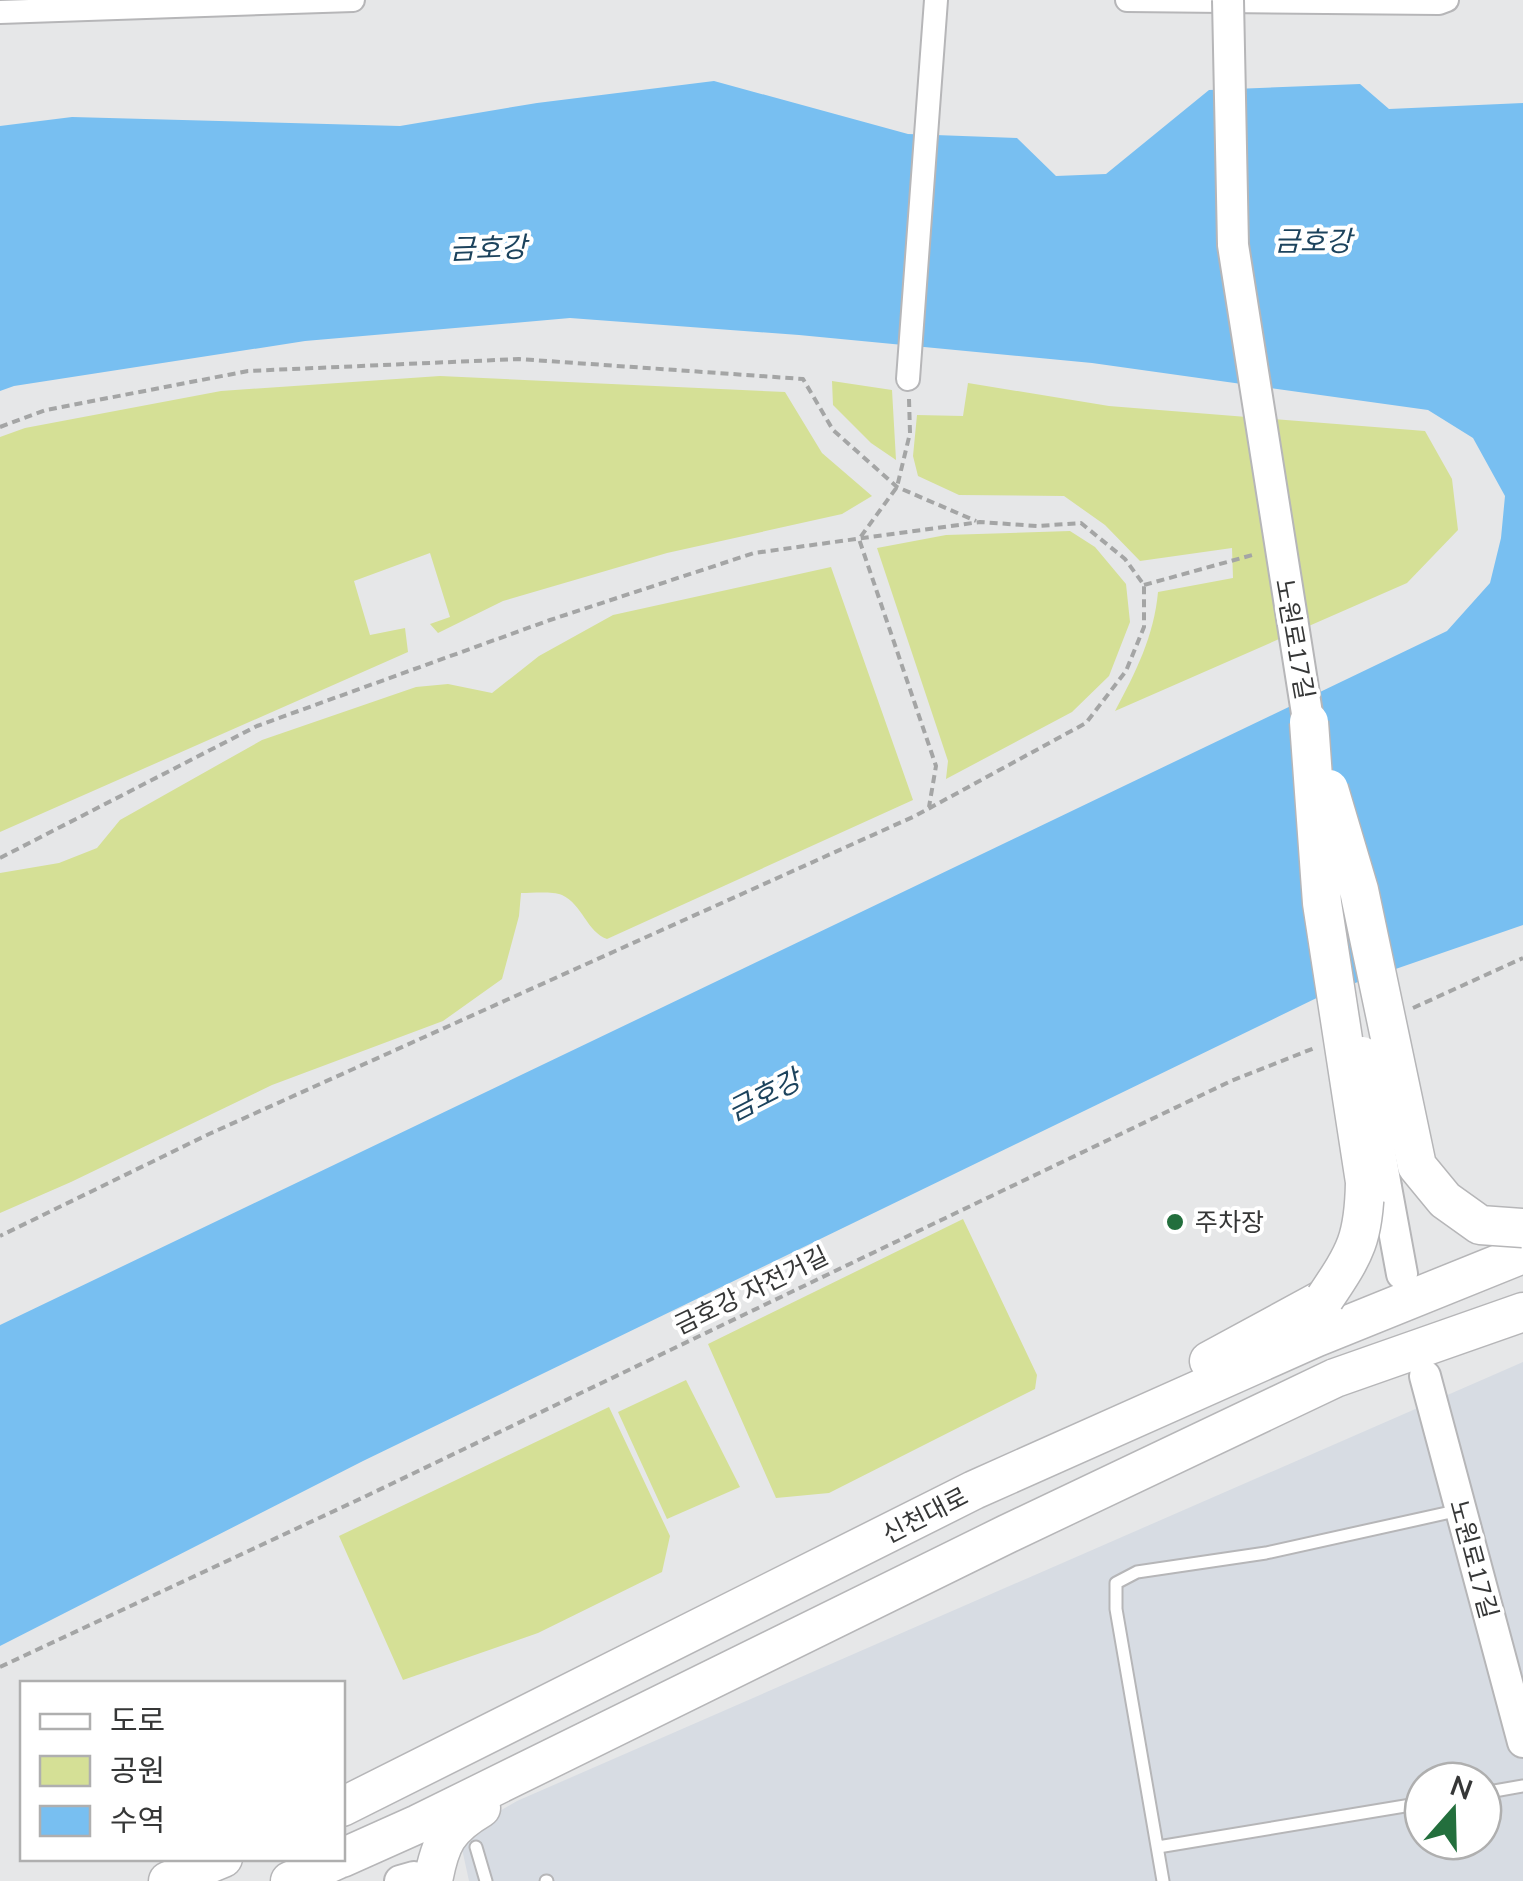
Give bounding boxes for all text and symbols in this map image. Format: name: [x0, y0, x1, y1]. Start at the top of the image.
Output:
water label: 금호강: [1274, 223, 1355, 261]
water label: 금호강: [449, 229, 531, 269]
street label: 노원로17길: [1267, 576, 1321, 702]
water label: 금호강: [721, 1060, 810, 1130]
place label: 주차장: [1195, 1206, 1264, 1240]
marker: 주차장: [1164, 1211, 1186, 1233]
street label: 금호강 자전거길: [669, 1239, 834, 1343]
street label: 신천대로: [877, 1480, 974, 1552]
street label: 노원로17길: [1441, 1496, 1505, 1623]
legend: [20, 1681, 345, 1861]
text: 도로: [110, 1701, 165, 1742]
text: 공원: [110, 1751, 165, 1792]
north arrow: [1403, 1761, 1503, 1861]
text: N: [1445, 1767, 1478, 1810]
text: 수역: [110, 1801, 165, 1842]

